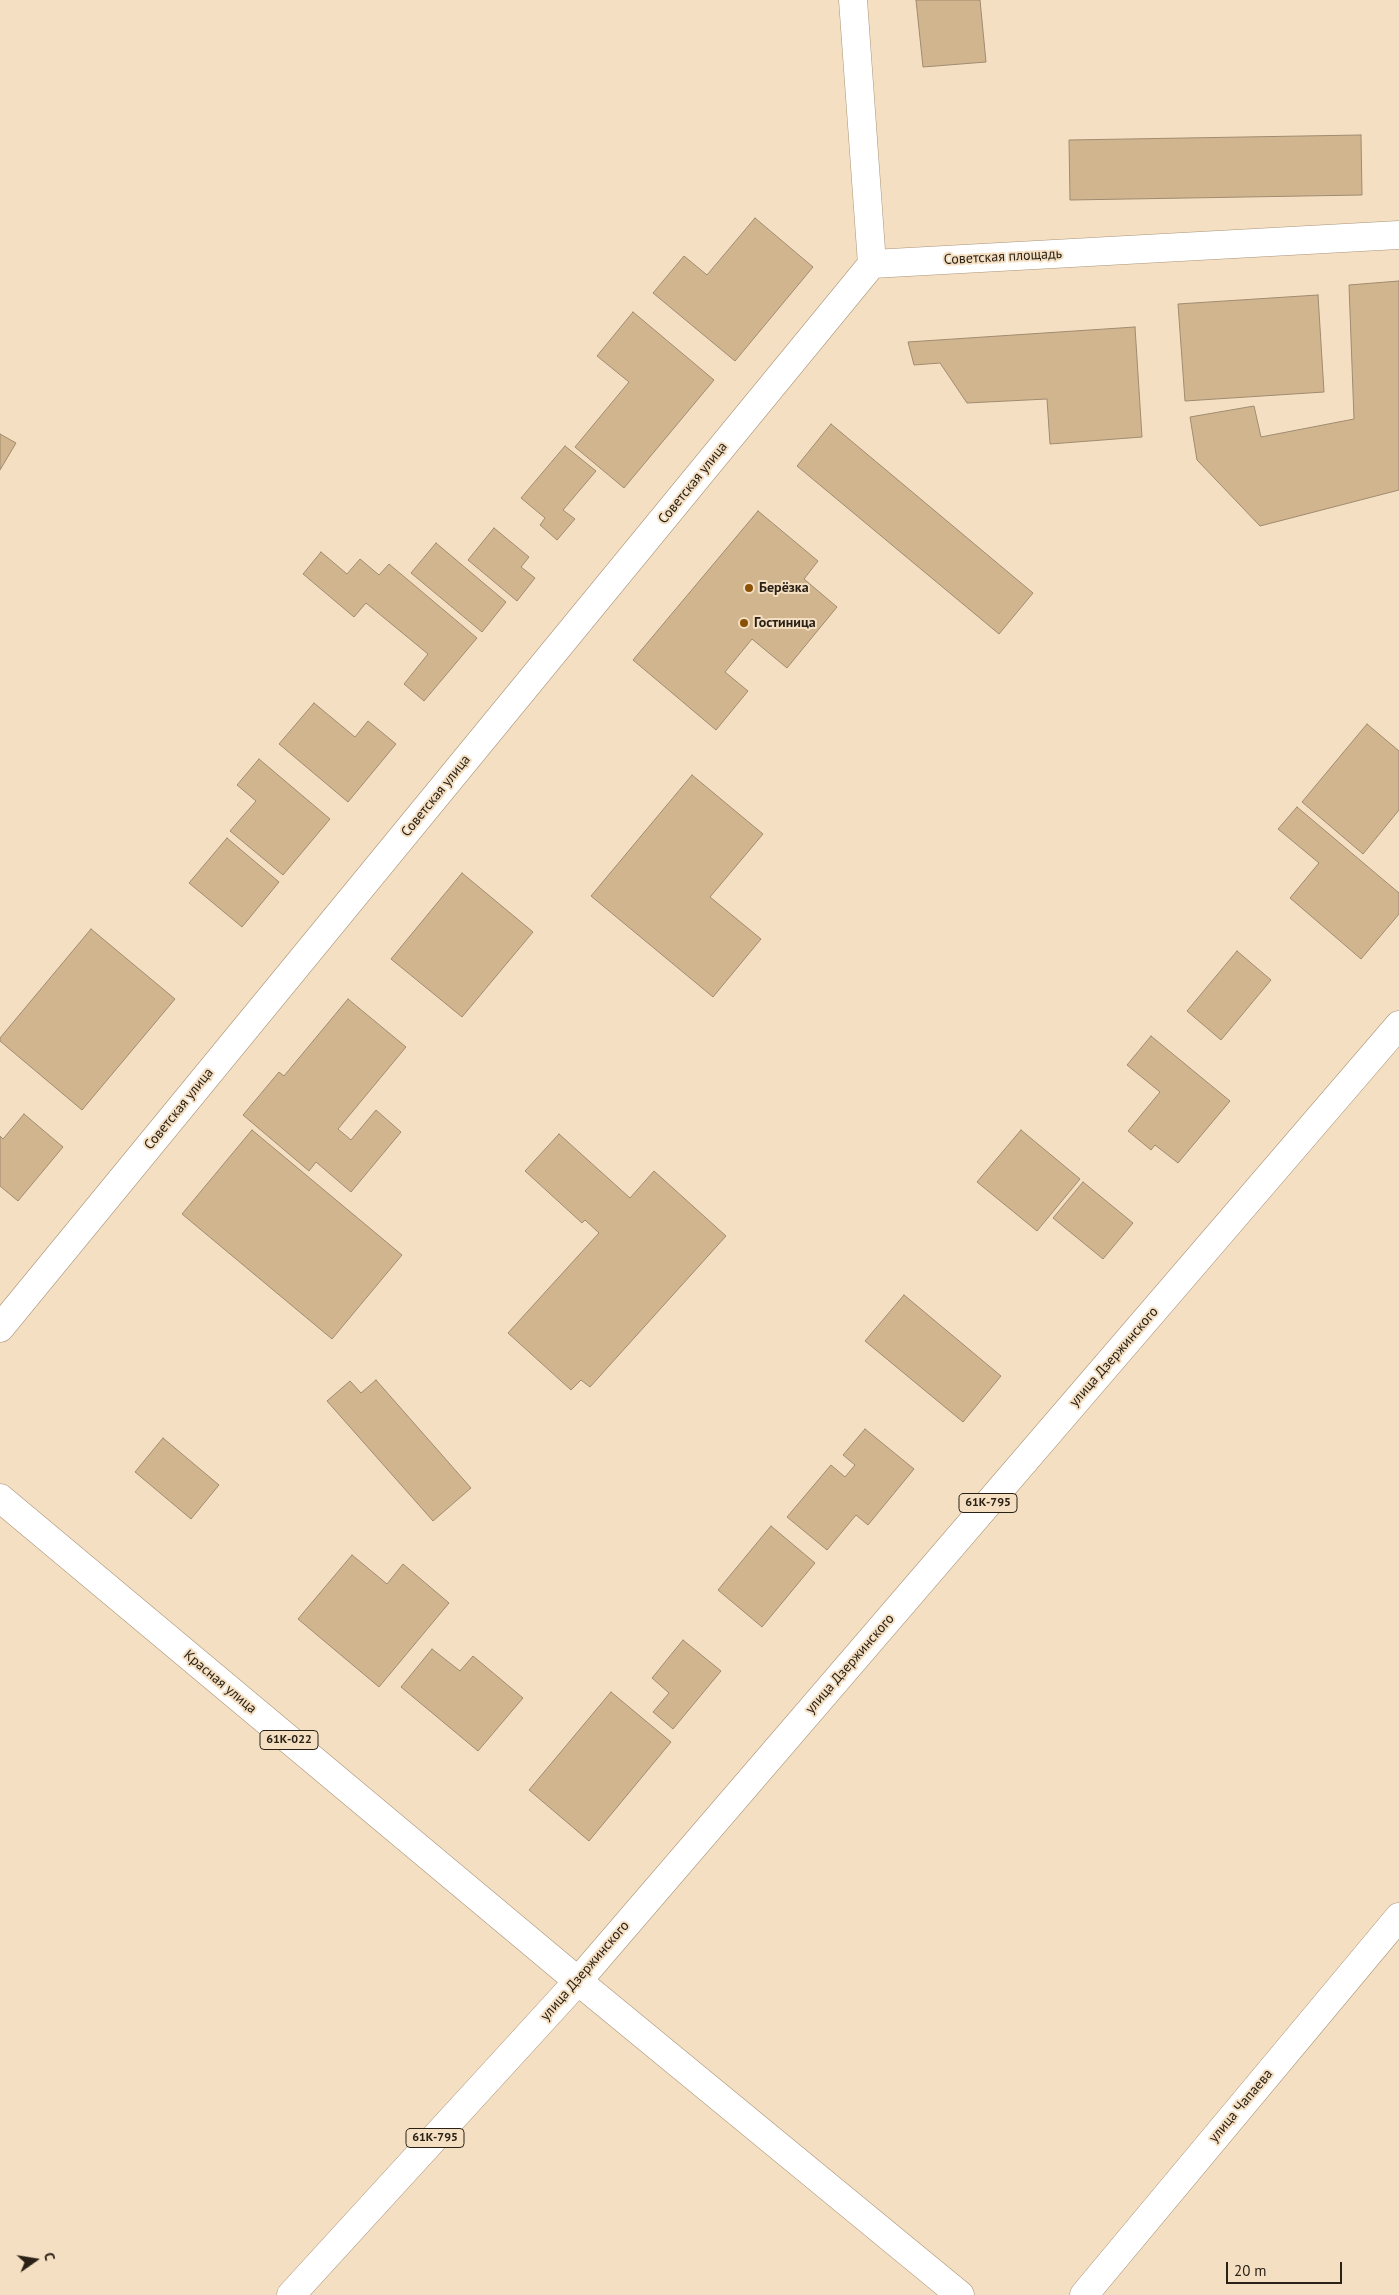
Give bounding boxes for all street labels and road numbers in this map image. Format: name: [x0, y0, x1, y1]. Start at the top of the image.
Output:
street label: Советская площадь: [943, 246, 1063, 268]
street label: Советская улица: [655, 439, 731, 527]
street label: Советская улица: [398, 752, 474, 840]
street label: Советская улица: [141, 1065, 217, 1153]
street label: улица Дзержинского: [1066, 1304, 1162, 1410]
road number: 61К-795: [959, 1494, 1017, 1512]
street label: улица Дзержинского: [802, 1611, 898, 1717]
street label: Красная улица: [180, 1647, 260, 1717]
road number: 61К-022: [260, 1730, 318, 1750]
street label: улица Дзержинского: [537, 1918, 633, 2024]
street label: улица Чапаева: [1206, 2066, 1276, 2146]
road number: 61К-795: [406, 2128, 464, 2148]

